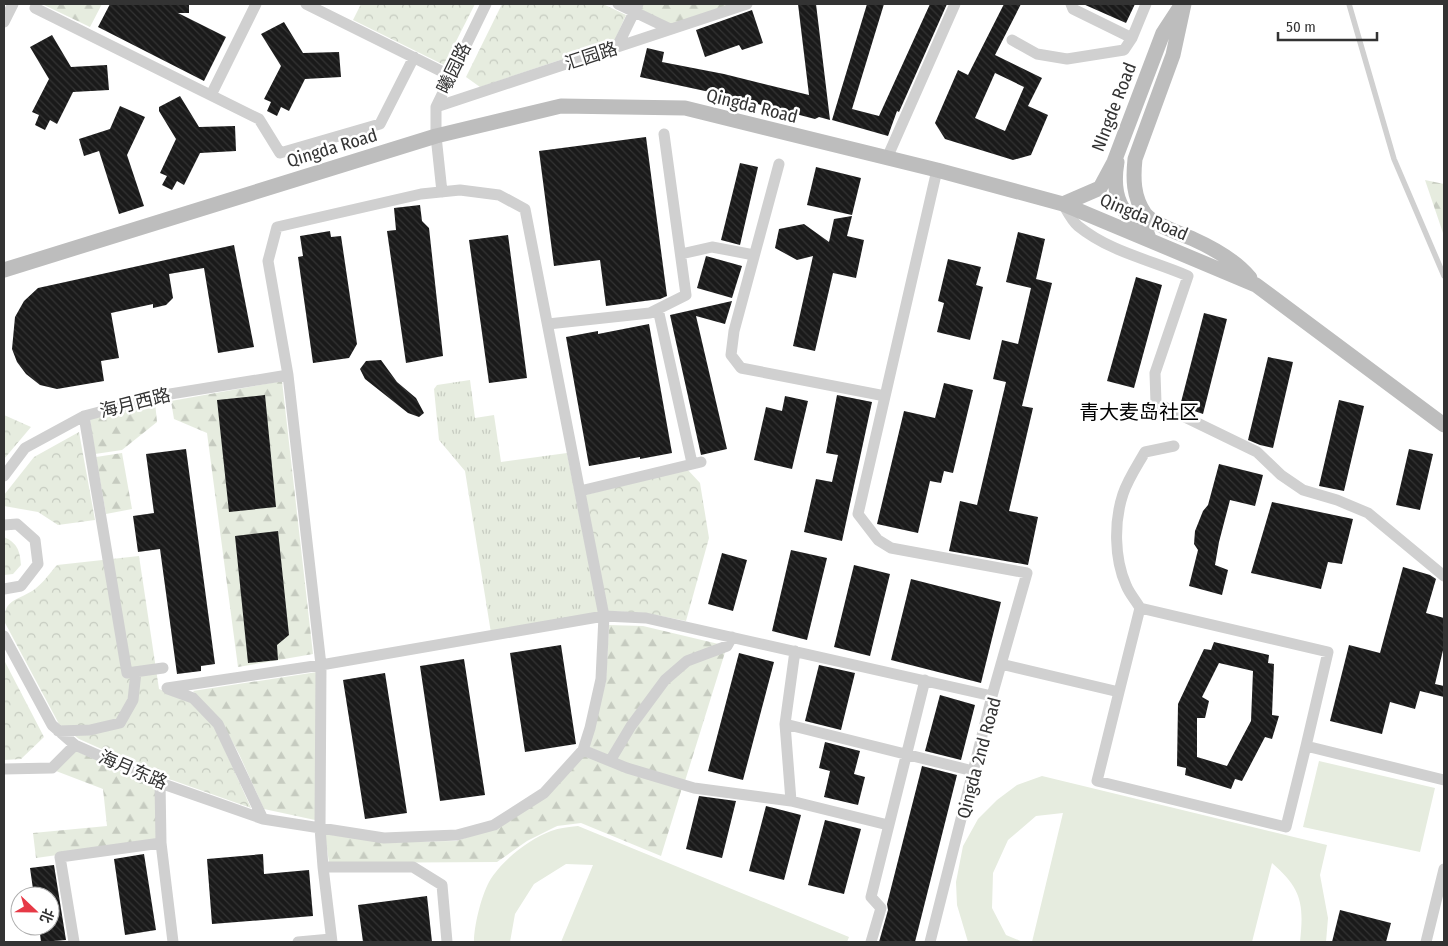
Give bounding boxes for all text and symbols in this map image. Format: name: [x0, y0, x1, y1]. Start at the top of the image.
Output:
scale bar: [1278, 10, 1377, 42]
text: 50 m: [1286, 18, 1316, 36]
street label: 汇园路: [562, 37, 620, 75]
street label: 曦园路: [432, 39, 476, 97]
street label: NIngde Road: [1087, 59, 1141, 155]
street label: Qingda Road: [704, 84, 800, 128]
street label: Qingda Road: [284, 124, 380, 172]
street label: Qingda Road: [1097, 189, 1191, 245]
street label: 海月西路: [97, 384, 173, 422]
district label: 青大麦岛社区: [1079, 400, 1199, 424]
street label: Qingda 2nd Road: [952, 695, 1006, 821]
street label: 海月东路: [96, 746, 170, 794]
north arrow: [10, 886, 60, 936]
text: 北: [36, 906, 57, 925]

